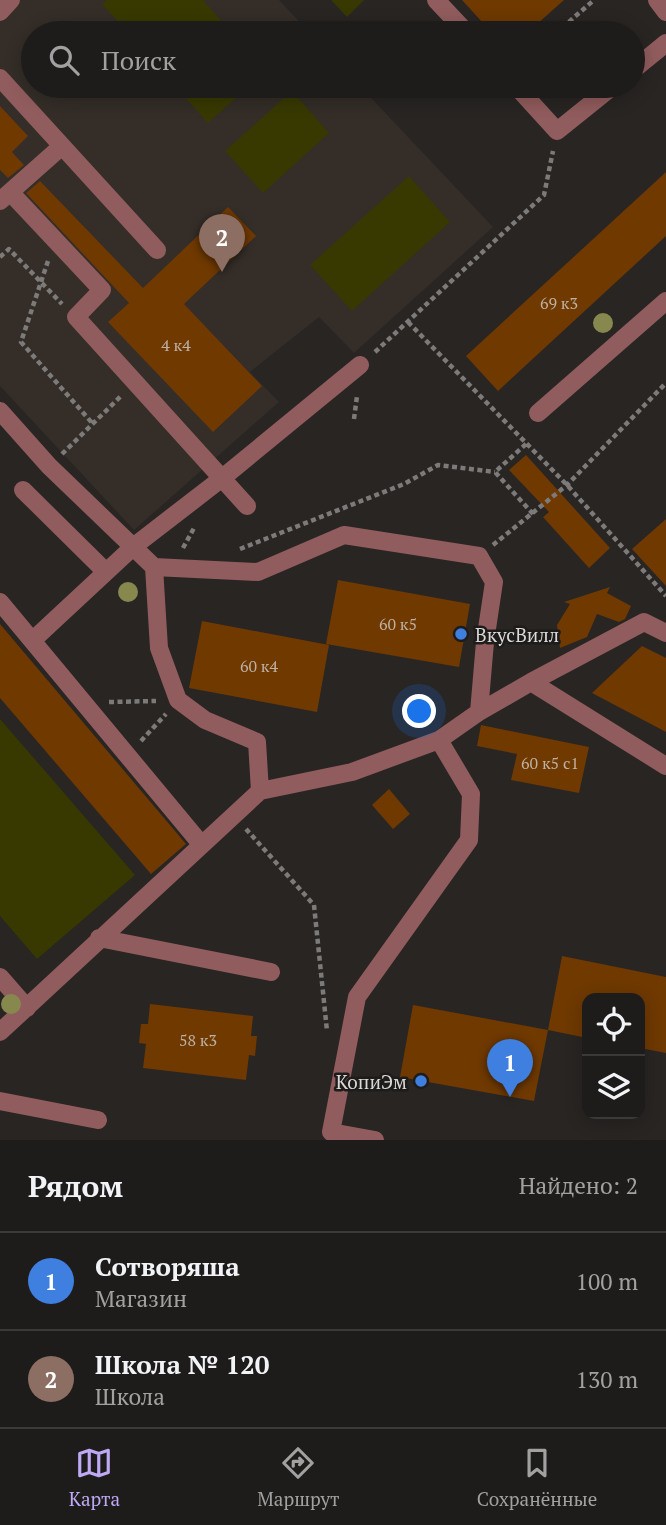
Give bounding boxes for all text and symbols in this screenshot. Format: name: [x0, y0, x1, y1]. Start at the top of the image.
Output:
search box: [21, 21, 645, 98]
icon: search: [45, 41, 83, 79]
text: Поиск: [101, 43, 176, 77]
pin: 2: [199, 214, 245, 272]
house number: 69 к3: [540, 292, 578, 314]
house number: 4 к4: [161, 334, 191, 356]
house number: 60 к5: [379, 613, 417, 635]
place label: ВкусВилл: [475, 622, 559, 647]
marker: ВкусВилл: [453, 626, 469, 642]
house number: 60 к4: [240, 655, 279, 677]
your location: [402, 694, 436, 728]
house number: 60 к5 с1: [521, 752, 579, 774]
map controls: [582, 993, 645, 1119]
button: locate: [582, 993, 645, 1056]
house number: 58 к3: [179, 1029, 217, 1051]
pin: 1: [487, 1039, 533, 1097]
button: layers: [582, 1056, 645, 1119]
place label: КопиЭм: [336, 1069, 407, 1094]
marker: КопиЭм: [413, 1073, 429, 1089]
text: Рядом: [28, 1166, 123, 1206]
text: Найдено: 2: [519, 1170, 638, 1201]
text: Сотворяша: [95, 1249, 240, 1283]
text: 1: [45, 1266, 58, 1297]
text: 100 m: [576, 1266, 638, 1297]
text: Магазин: [95, 1283, 187, 1314]
text: Школа № 120: [95, 1347, 270, 1381]
text: 2: [45, 1364, 58, 1395]
text: 130 m: [576, 1364, 638, 1395]
text: Школа: [95, 1381, 165, 1412]
tab: Карта: [69, 1444, 120, 1511]
tab: Маршрут: [257, 1444, 340, 1511]
tab: Сохранённые: [477, 1444, 597, 1511]

